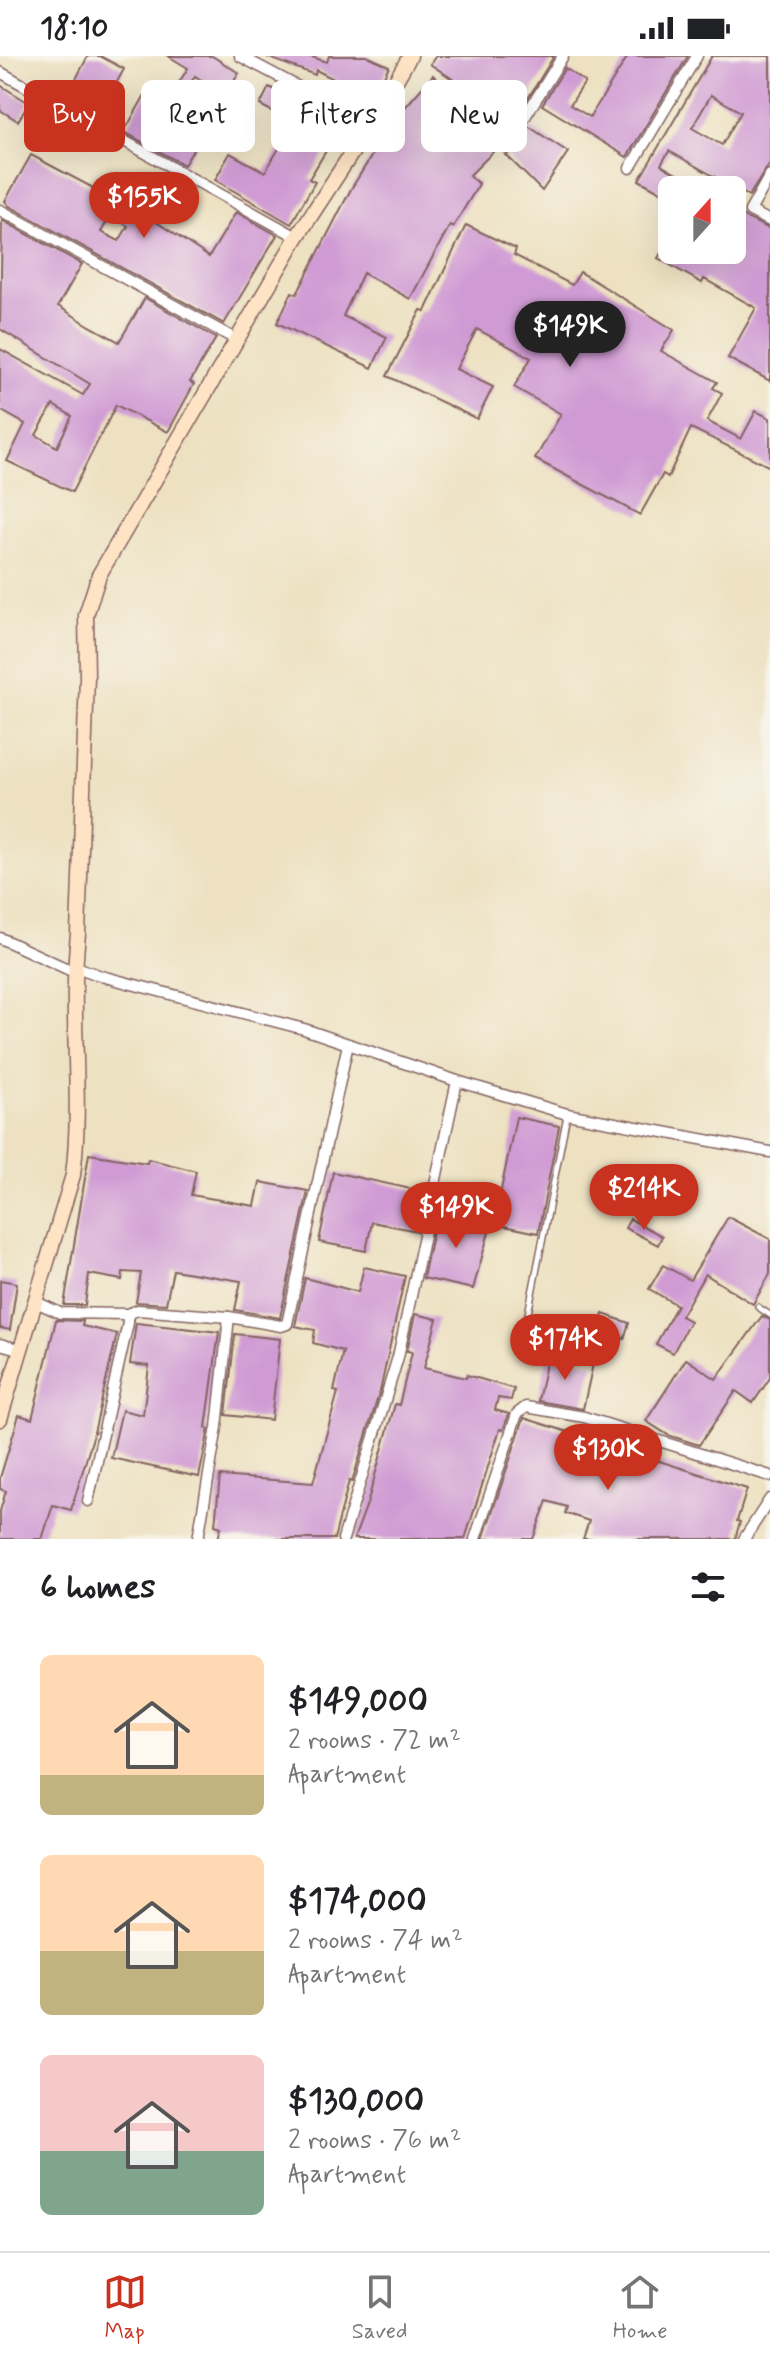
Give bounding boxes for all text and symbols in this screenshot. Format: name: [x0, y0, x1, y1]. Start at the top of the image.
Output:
text: 18:10: [40, 9, 108, 48]
chip: Buy: [24, 80, 125, 152]
chip: Rent: [141, 80, 255, 152]
chip: Filters: [271, 80, 405, 152]
chip: New: [421, 80, 527, 152]
pin: $155K: [88, 172, 200, 240]
north arrow: [658, 176, 746, 264]
map controls: [658, 176, 746, 264]
text: $155K: [107, 181, 181, 215]
pin: $149K: [514, 301, 626, 369]
text: $149K: [533, 310, 607, 344]
pin: $214K: [588, 1164, 700, 1232]
text: $214K: [608, 1173, 680, 1207]
pin: $149K: [400, 1182, 512, 1250]
text: $149K: [419, 1191, 493, 1225]
pin: $174K: [509, 1314, 621, 1382]
text: $174K: [528, 1323, 602, 1357]
pin: $130K: [552, 1424, 664, 1492]
text: $130K: [572, 1433, 644, 1467]
text: 6 homes: [40, 1565, 155, 1610]
icon: filters: [686, 1565, 730, 1609]
text: $149,000: [288, 1679, 428, 1724]
icon: home: [104, 1687, 200, 1783]
text: 2 rooms · 72 m²: [288, 1724, 461, 1758]
text: Apartment: [288, 1758, 406, 1792]
text: $174,000: [288, 1879, 427, 1924]
icon: home: [104, 1887, 200, 1983]
text: 2 rooms · 74 m²: [288, 1924, 463, 1958]
text: Apartment: [288, 1958, 406, 1992]
text: $130,000: [288, 2079, 424, 2124]
icon: home: [104, 2087, 200, 2183]
text: 2 rooms · 76 m²: [288, 2124, 461, 2158]
text: Apartment: [288, 2158, 406, 2192]
tab: Map: [103, 2270, 147, 2346]
tab: Saved: [352, 2270, 407, 2346]
tab: Home: [613, 2270, 667, 2346]

